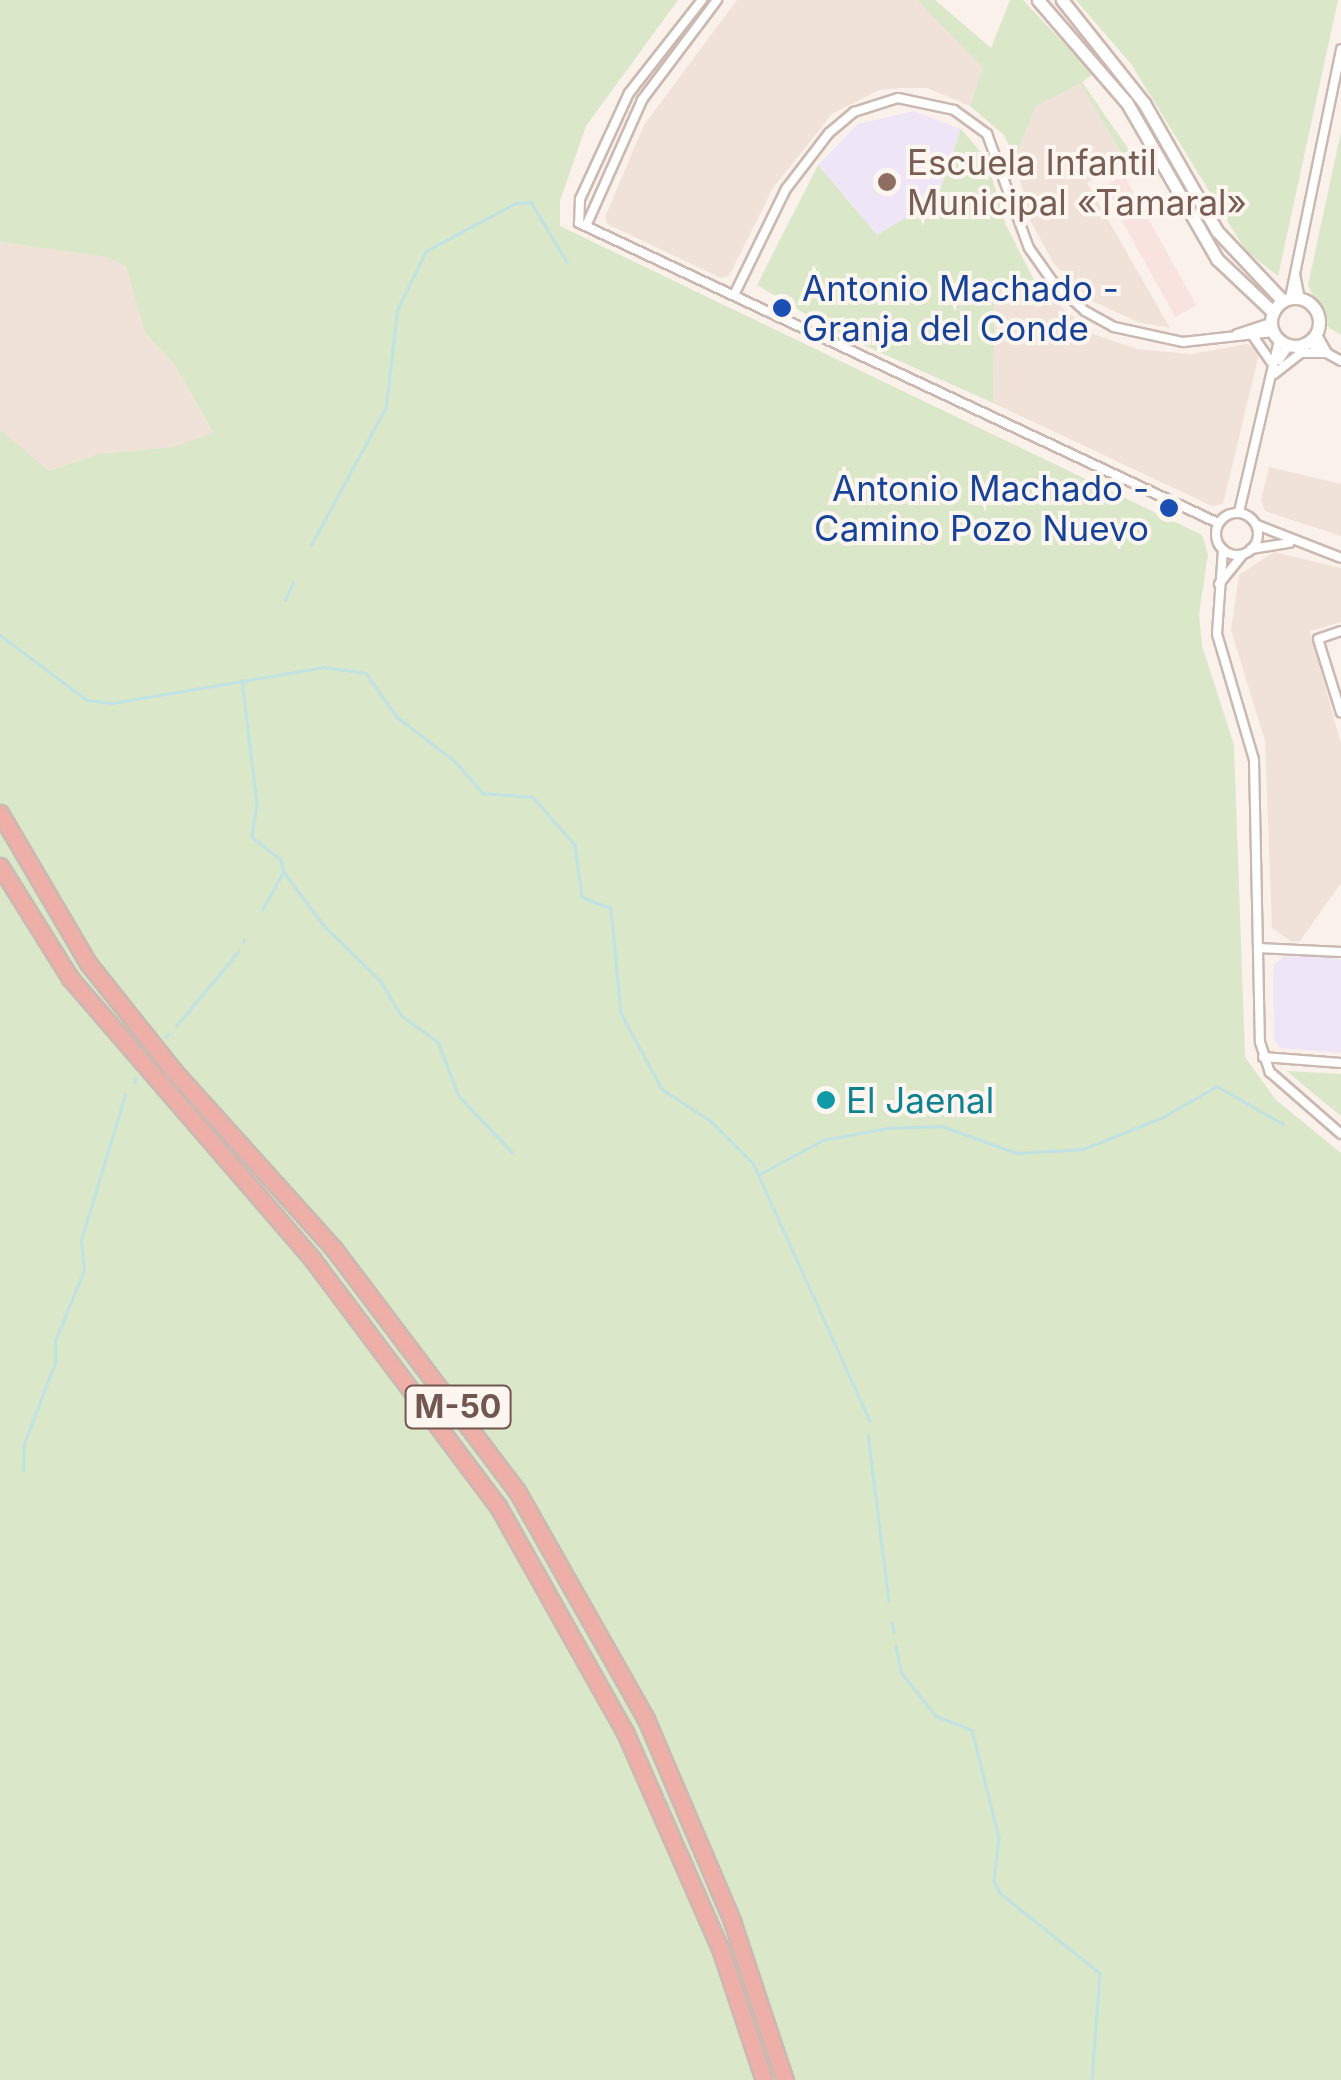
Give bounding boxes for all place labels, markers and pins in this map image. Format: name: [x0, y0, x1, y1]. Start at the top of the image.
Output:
place label: Escuela Infantil Municipal «Tamaral»: [907, 141, 1247, 223]
marker: Escuela Infantil Municipal «Tamaral»: [876, 171, 898, 193]
place label: Antonio Machado - Granja del Conde: [802, 267, 1119, 349]
marker: Antonio Machado - Granja del Conde: [771, 297, 793, 319]
place label: Antonio Machado - Camino Pozo Nuevo: [814, 467, 1149, 549]
marker: Antonio Machado - Camino Pozo Nuevo: [1158, 497, 1180, 519]
place label: El Jaenal: [846, 1079, 994, 1121]
marker: El Jaenal: [815, 1089, 837, 1111]

